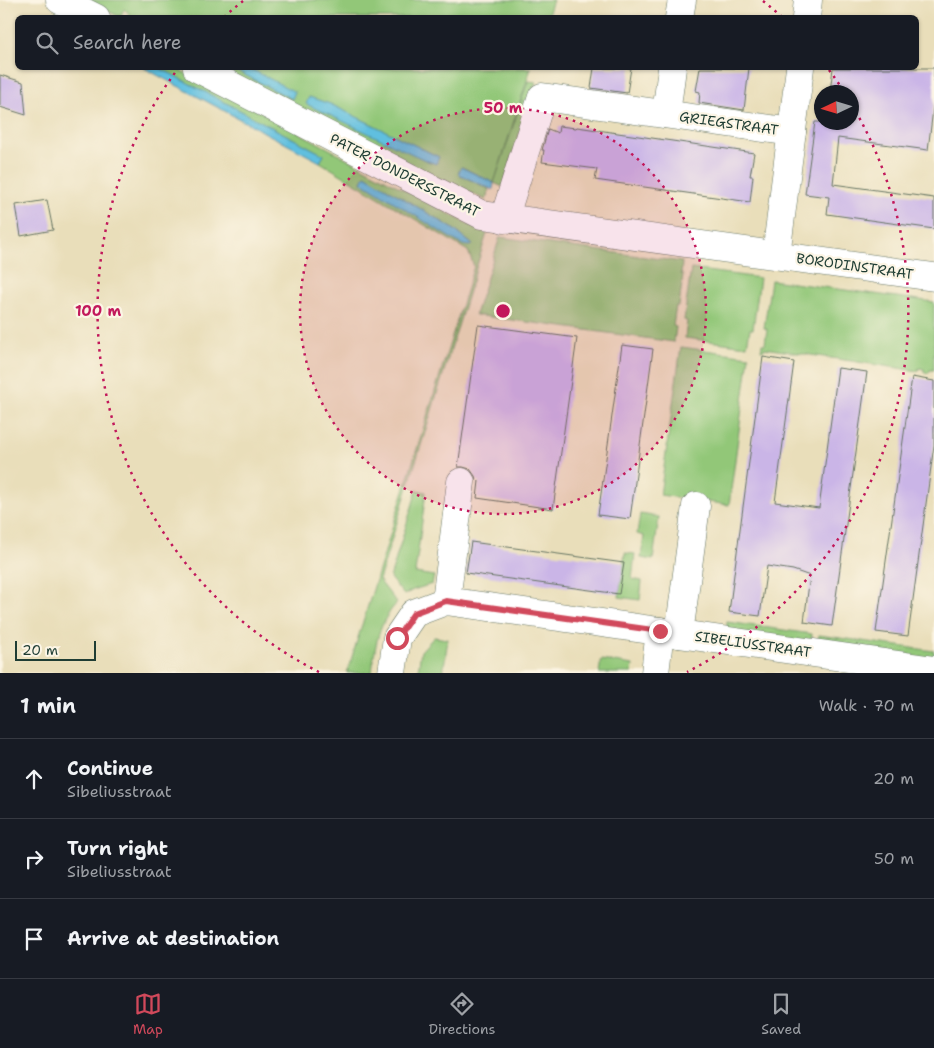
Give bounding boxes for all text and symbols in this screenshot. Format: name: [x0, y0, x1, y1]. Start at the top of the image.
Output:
search box: [15, 15, 919, 70]
icon: search: [33, 29, 61, 57]
text: Search here: [73, 30, 182, 55]
north arrow: [814, 85, 859, 130]
text: 50 m: [484, 98, 523, 118]
street label: GRIEGSTRAAT: [678, 107, 780, 139]
street label: PATER DONDERSSTRAAT: [327, 129, 483, 221]
street label: BORODINSTRAAT: [795, 249, 915, 283]
text: 100 m: [75, 301, 121, 321]
centre of rings: [494, 302, 512, 320]
route end: [649, 620, 672, 643]
route start: [386, 627, 409, 650]
street label: SIBELIUSSTRAAT: [694, 627, 813, 661]
scale bar: [15, 638, 96, 661]
text: 20 m: [22, 641, 58, 659]
text: 1 min: [20, 692, 76, 720]
text: Walk · 70 m: [819, 695, 914, 716]
text: Continue: [67, 756, 153, 781]
icon: ahead: [20, 765, 48, 793]
text: 20 m: [873, 768, 914, 789]
text: Sibeliusstraat: [67, 781, 172, 802]
text: Turn right: [67, 836, 168, 861]
icon: right: [20, 845, 48, 873]
text: 50 m: [874, 848, 914, 869]
text: Sibeliusstraat: [67, 861, 172, 882]
icon: arrive: [20, 925, 48, 953]
text: Arrive at destination: [67, 926, 279, 951]
tab: Map: [133, 990, 163, 1038]
tab: Directions: [429, 990, 495, 1038]
tab: Saved: [761, 990, 801, 1038]

